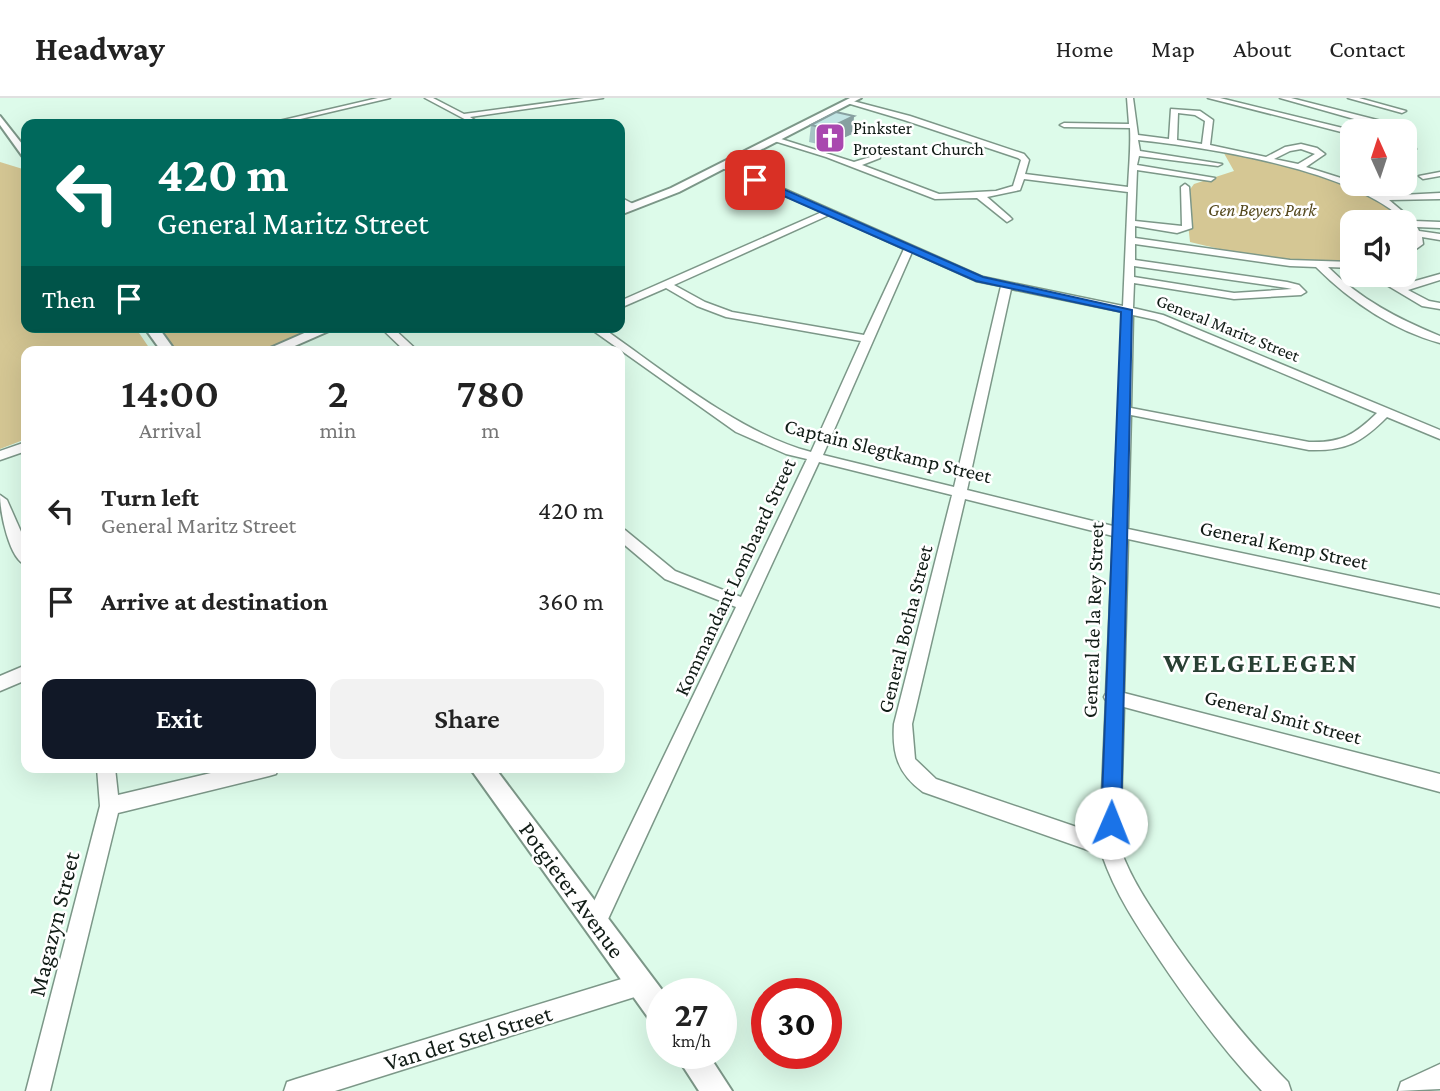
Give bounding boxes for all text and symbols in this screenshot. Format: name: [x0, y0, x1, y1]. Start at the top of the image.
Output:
text: Headway: [35, 30, 165, 67]
text: Home: [1056, 35, 1113, 62]
text: Map: [1151, 35, 1195, 62]
text: About: [1233, 35, 1291, 62]
text: Contact: [1329, 35, 1405, 62]
place label: Pinkster Protestant Church: [853, 118, 984, 159]
north arrow: [1340, 119, 1418, 196]
map controls: [1340, 119, 1417, 287]
church icon: Pinkster Protestant Church: [813, 121, 847, 155]
icon: left: [42, 147, 133, 238]
text: 420 m: [157, 147, 289, 202]
pin: [725, 150, 785, 210]
icon: arrive: [736, 161, 774, 199]
park label: Gen Beyers Park: [1208, 200, 1317, 220]
text: General Maritz Street: [157, 205, 429, 241]
button: sound: [1340, 210, 1417, 287]
icon: arrive: [110, 280, 148, 318]
text: Then: [42, 285, 96, 314]
street label: General Maritz Street: [1153, 290, 1304, 366]
text: 14:00: [121, 369, 219, 416]
text: 2: [327, 369, 348, 416]
text: 780: [457, 369, 525, 416]
street label: Captain Slegtkamp Street: [782, 414, 995, 489]
text: Arrival: [139, 417, 201, 443]
text: min: [319, 417, 356, 443]
text: m: [481, 417, 500, 443]
street label: Kommandant Lombaard Street: [669, 454, 801, 700]
text: Turn left: [101, 483, 199, 512]
icon: left: [42, 492, 80, 530]
text: 420 m: [538, 496, 604, 525]
text: General Maritz Street: [101, 512, 296, 538]
street label: General Kemp Street: [1198, 515, 1371, 575]
street label: General de la Rey Street: [1078, 521, 1108, 718]
street label: General Botha Street: [873, 542, 938, 715]
icon: arrive: [42, 583, 80, 621]
text: Arrive at destination: [101, 587, 328, 616]
text: 360 m: [538, 587, 604, 616]
district label: WELGELEGEN: [1162, 647, 1359, 678]
button: Exit: [42, 679, 316, 759]
button: Share: [330, 679, 604, 759]
street label: General Smit Street: [1202, 685, 1365, 750]
position arrow: [1074, 786, 1148, 860]
street label: Potgieter Avenue: [514, 816, 631, 963]
street label: Magazyn Street: [22, 848, 85, 999]
speed limit sign: 30: [751, 978, 842, 1069]
text: 27: [675, 995, 708, 1034]
street label: Van der Stel Street: [381, 999, 556, 1076]
text: km/h: [672, 1031, 711, 1051]

